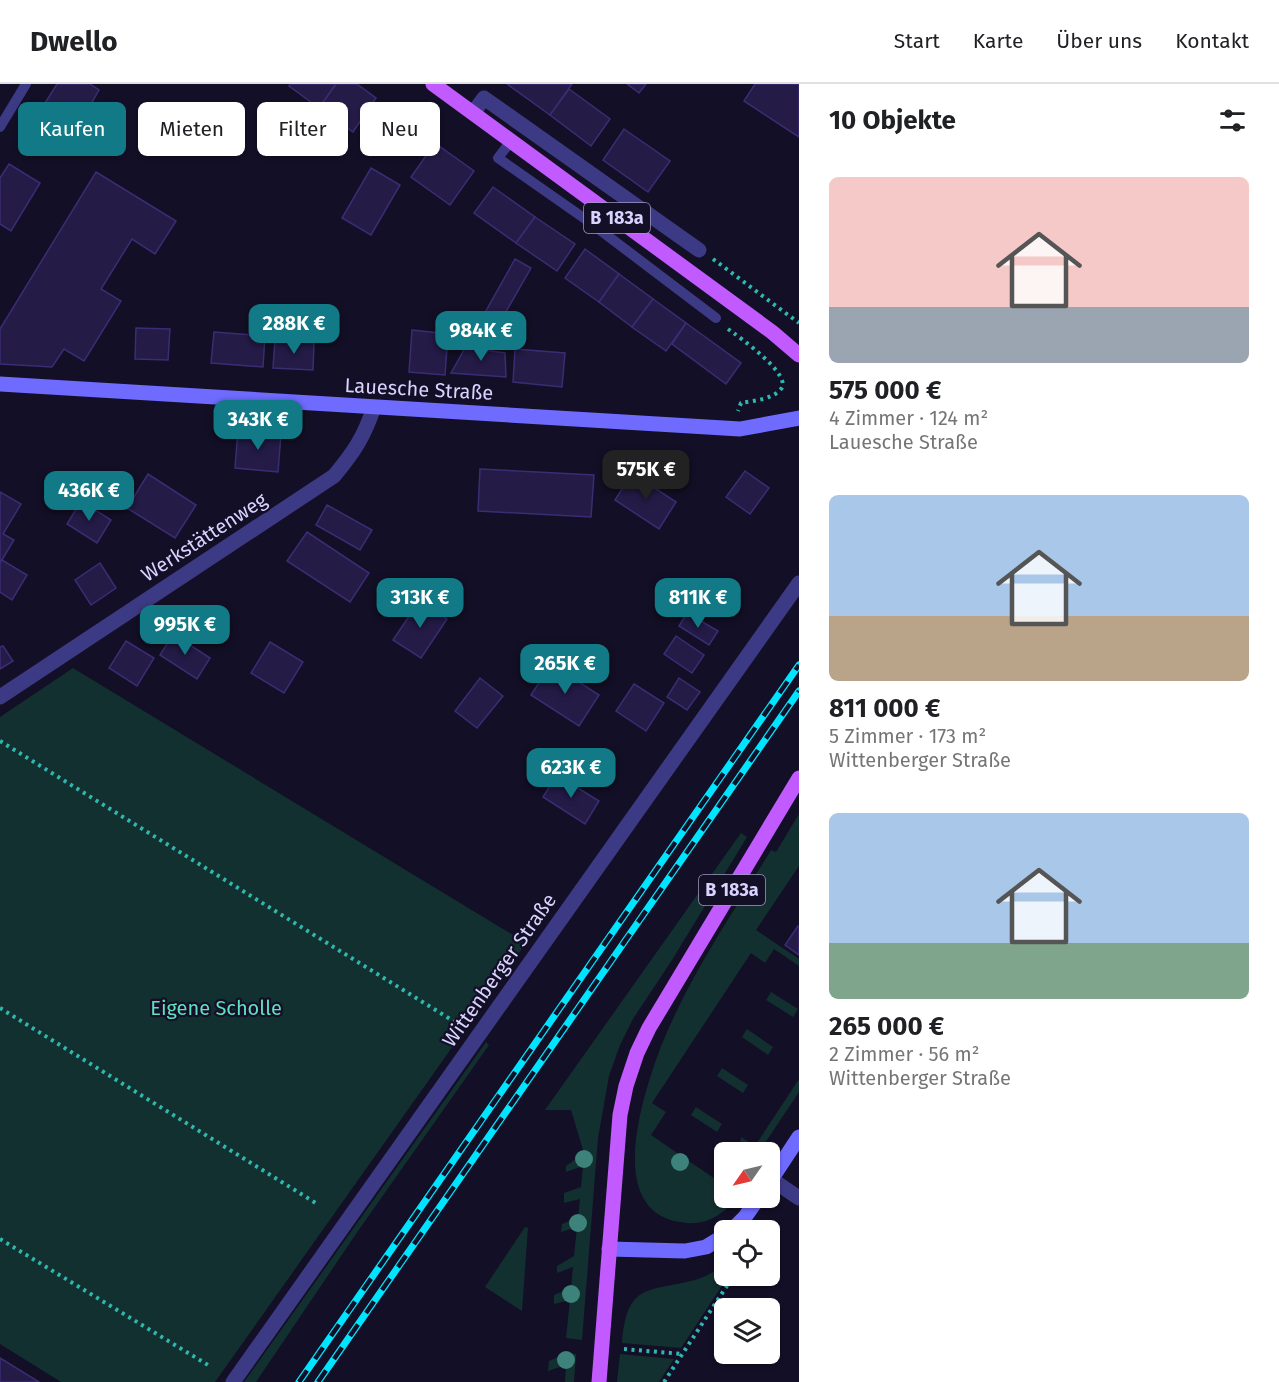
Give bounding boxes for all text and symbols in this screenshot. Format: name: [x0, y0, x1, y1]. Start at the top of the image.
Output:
text: Dwello: [30, 25, 118, 58]
text: Start: [894, 28, 940, 54]
text: Karte: [973, 28, 1023, 54]
text: Über uns: [1056, 28, 1142, 54]
text: Kontakt: [1175, 28, 1249, 54]
chip: Kaufen: [18, 102, 126, 156]
chip: Mieten: [138, 102, 245, 156]
chip: Filter: [257, 102, 348, 156]
chip: Neu: [360, 102, 440, 156]
icon: filters: [1216, 104, 1249, 137]
text: 10 Objekte: [829, 105, 956, 136]
road number: B 183a: [584, 203, 650, 233]
icon: home: [985, 216, 1093, 324]
pin: 288K €: [245, 304, 343, 355]
text: 288K €: [263, 311, 325, 335]
pin: 984K €: [432, 311, 530, 362]
text: 984K €: [449, 318, 513, 342]
street label: Lauesche Straße: [344, 373, 494, 405]
text: 575 000 €: [829, 375, 941, 406]
pin: 343K €: [209, 400, 307, 451]
text: 4 Zimmer · 124 m²: [829, 406, 988, 430]
text: 343K €: [228, 407, 288, 431]
text: Lauesche Straße: [829, 430, 978, 454]
pin: 575K €: [597, 450, 695, 501]
text: 575K €: [616, 457, 676, 481]
pin: 436K €: [40, 471, 138, 522]
text: 436K €: [58, 478, 120, 502]
street label: Werkstättenweg: [137, 487, 272, 586]
icon: home: [985, 534, 1093, 642]
pin: 313K €: [371, 578, 469, 629]
pin: 811K €: [649, 578, 747, 629]
text: 313K €: [391, 585, 449, 609]
text: 811K €: [669, 585, 727, 609]
pin: 995K €: [136, 605, 234, 656]
text: 995K €: [154, 612, 216, 636]
pin: 265K €: [516, 644, 614, 695]
text: 265K €: [534, 651, 596, 675]
text: 811 000 €: [829, 693, 940, 724]
text: 5 Zimmer · 173 m²: [829, 724, 986, 748]
pin: 623K €: [522, 748, 620, 799]
text: Wittenberger Straße: [829, 748, 1011, 772]
text: 623K €: [541, 755, 601, 779]
icon: home: [985, 852, 1093, 960]
road number: B 183a: [699, 875, 765, 905]
street label: Wittenberger Straße: [437, 889, 561, 1051]
park label: Eigene Scholle: [150, 996, 282, 1020]
text: 265 000 €: [829, 1011, 944, 1042]
text: 2 Zimmer · 56 m²: [829, 1042, 980, 1066]
text: Wittenberger Straße: [829, 1066, 1011, 1090]
north arrow: [714, 1142, 780, 1208]
map controls: [714, 1142, 780, 1364]
button: locate: [714, 1220, 780, 1286]
button: layers: [714, 1298, 780, 1364]

